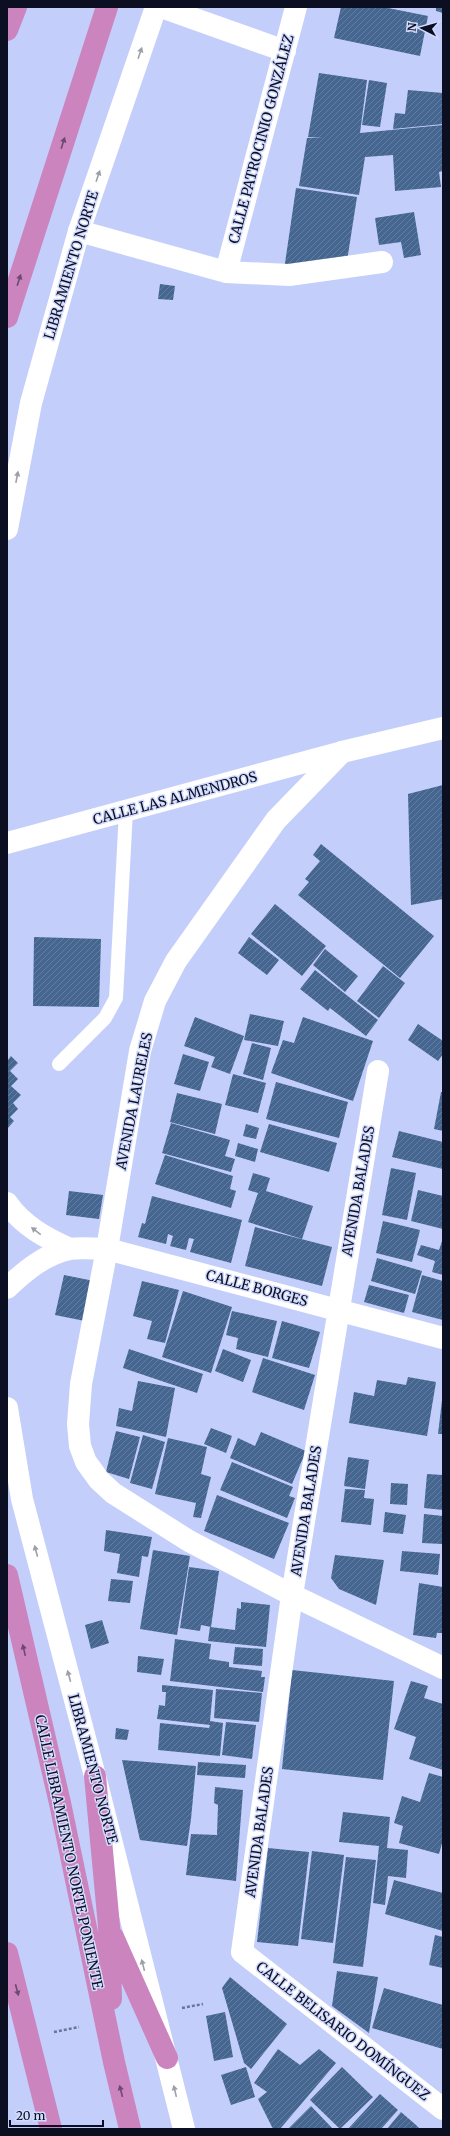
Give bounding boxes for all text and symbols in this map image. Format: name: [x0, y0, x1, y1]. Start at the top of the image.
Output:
north arrow: [402, 8, 442, 48]
text: N: [405, 22, 420, 32]
street label: CALLE PATROCINIO GONZÁLEZ: [224, 32, 298, 246]
one-way arrow: [137, 47, 143, 59]
one-way arrow: [60, 137, 66, 149]
one-way arrow: [95, 170, 101, 182]
street label: LIBRAMIENTO NORTE: [40, 188, 102, 342]
one-way arrow: [16, 274, 22, 286]
one-way arrow: [14, 471, 20, 483]
street label: CALLE LAS ALMENDROS: [91, 767, 259, 829]
street label: AVENIDA LAURELES: [112, 1031, 156, 1172]
street label: AVENIDA BALADES: [337, 1124, 378, 1259]
one-way arrow: [30, 1227, 41, 1235]
street label: CALLE BORGES: [204, 1266, 310, 1310]
street label: AVENIDA BALADES: [287, 1444, 325, 1579]
one-way arrow: [33, 1544, 39, 1556]
one-way arrow: [21, 1643, 27, 1656]
one-way arrow: [66, 1670, 72, 1682]
street label: LIBRAMIENTO NORTE: [64, 1692, 122, 1846]
street label: CALLE LIBRAMIENTO NORTE PONIENTE: [31, 1713, 107, 1991]
street label: AVENIDA BALADES: [241, 1765, 277, 1900]
street label: CALLE BELISARIO DOMÍNGUEZ: [253, 1958, 433, 2104]
one-way arrow: [140, 1959, 146, 1971]
one-way arrow: [14, 1985, 20, 1997]
one-way arrow: [118, 2085, 124, 2097]
one-way arrow: [171, 2085, 177, 2097]
scale bar: [10, 2102, 103, 2128]
text: 20 m: [16, 2108, 45, 2123]

